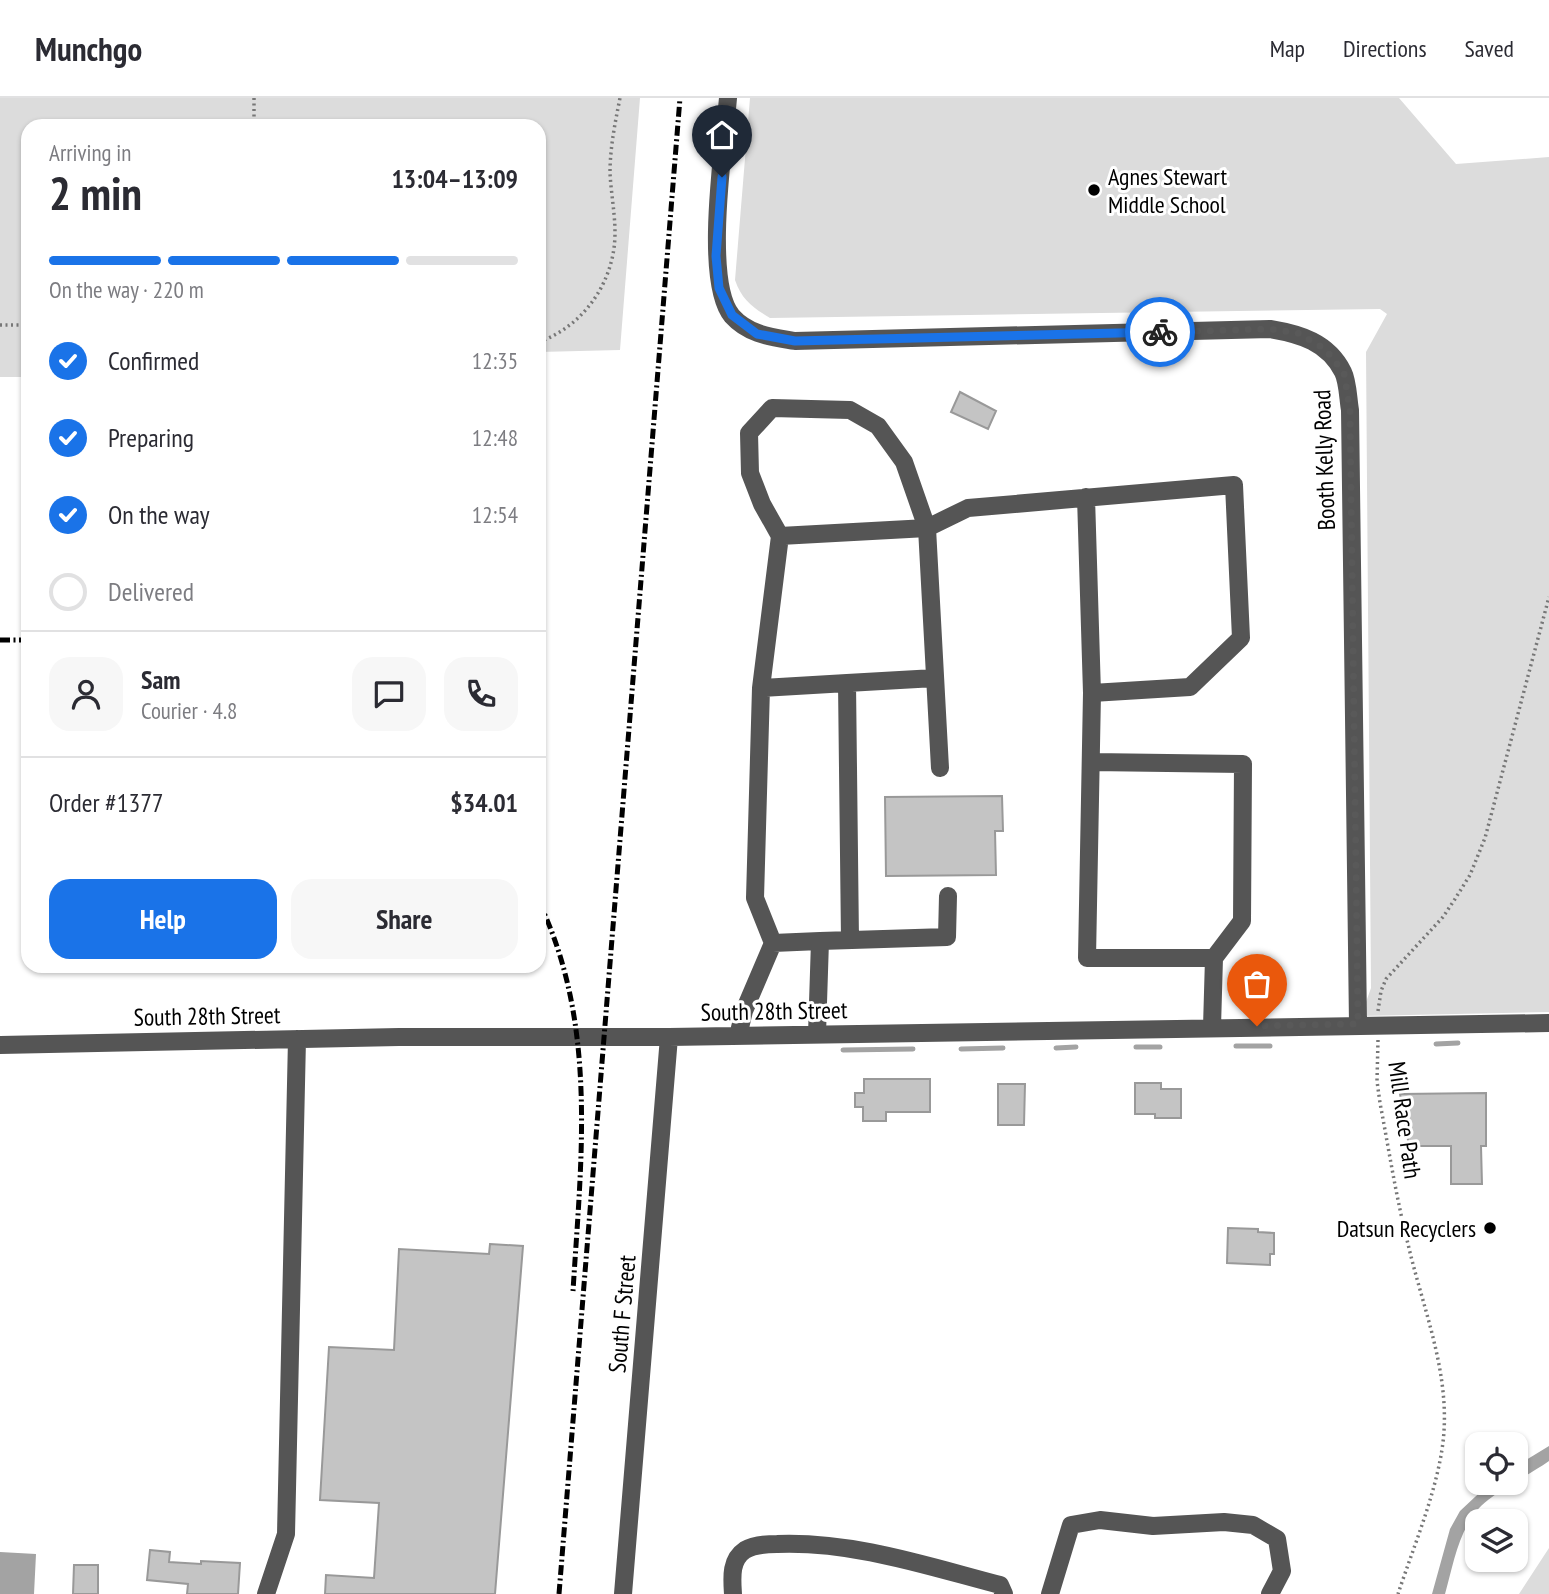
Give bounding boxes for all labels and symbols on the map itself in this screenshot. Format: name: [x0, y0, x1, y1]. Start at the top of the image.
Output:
pin: [692, 105, 752, 177]
place label: Agnes Stewart Middle School: [1108, 161, 1227, 220]
marker: Agnes Stewart Middle School: [1086, 182, 1102, 198]
courier: [1125, 297, 1195, 367]
street label: Booth Kelly Road: [1306, 389, 1342, 531]
pin: [1227, 954, 1287, 1026]
street label: South 28th Street: [700, 994, 848, 1028]
street label: South 28th Street: [133, 999, 281, 1033]
street label: Mill Race Path: [1381, 1059, 1429, 1181]
place label: Datsun Recyclers: [1337, 1213, 1476, 1244]
marker: Datsun Recyclers: [1482, 1220, 1498, 1236]
street label: South F Street: [601, 1253, 643, 1374]

